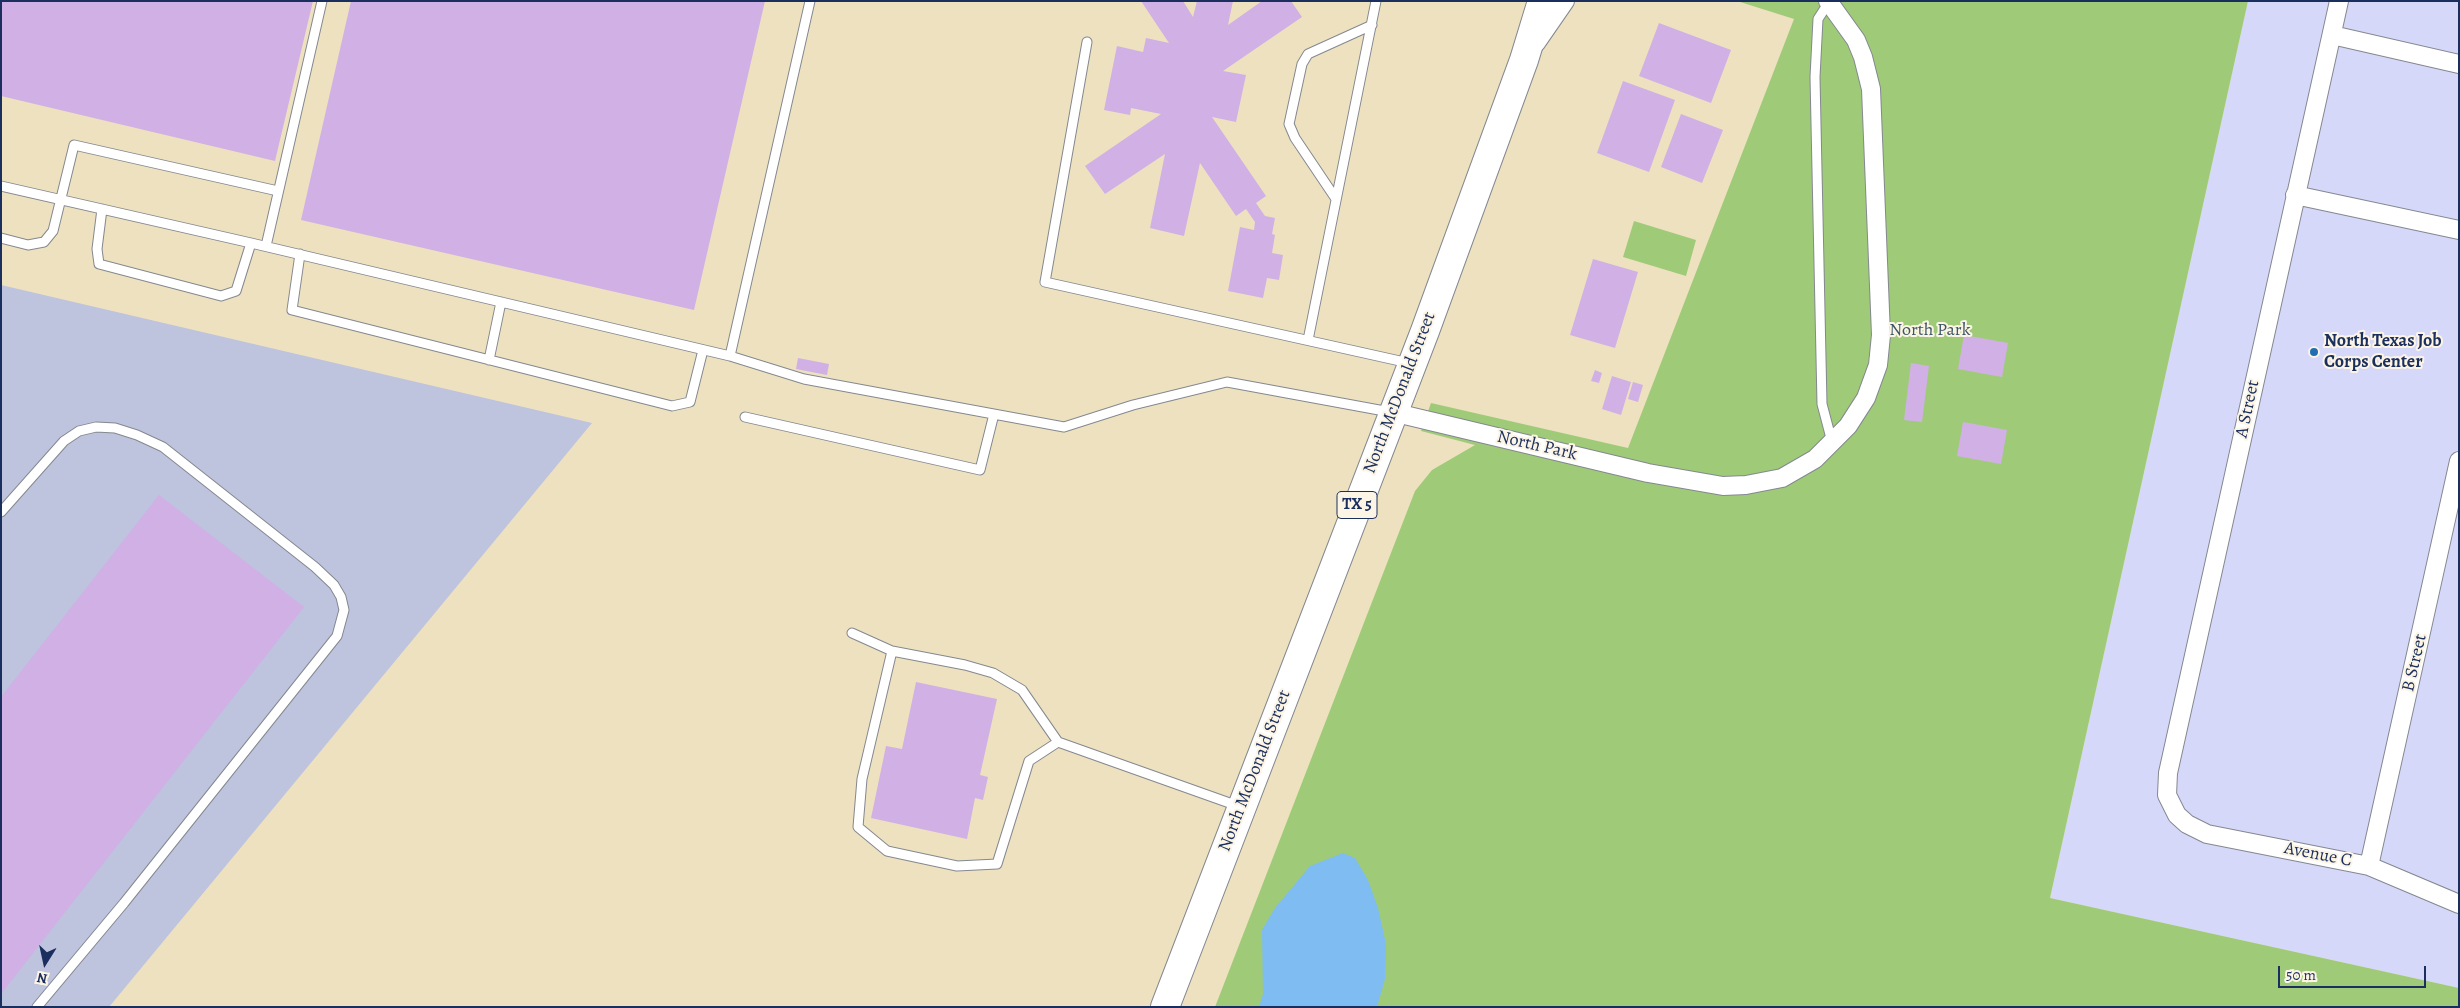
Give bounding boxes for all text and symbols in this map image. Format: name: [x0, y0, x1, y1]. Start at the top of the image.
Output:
street label: North McDonald Street: [1359, 309, 1441, 477]
park label: North Park: [1889, 320, 1971, 342]
place label: North Texas Job Corps Center: [2324, 331, 2442, 374]
marker: North Texas Job Corps Center: [2308, 346, 2320, 358]
street label: A Street: [2231, 378, 2265, 440]
street label: North Park: [1495, 426, 1579, 466]
road number: TX 5: [1337, 492, 1377, 518]
street label: B Street: [2398, 632, 2432, 694]
street label: North McDonald Street: [1214, 687, 1296, 855]
street label: Avenue C: [2282, 838, 2354, 872]
north arrow: [20, 938, 70, 988]
scale bar: [2280, 956, 2428, 988]
text: 50 m: [2286, 965, 2316, 985]
text: N: [36, 968, 49, 989]

